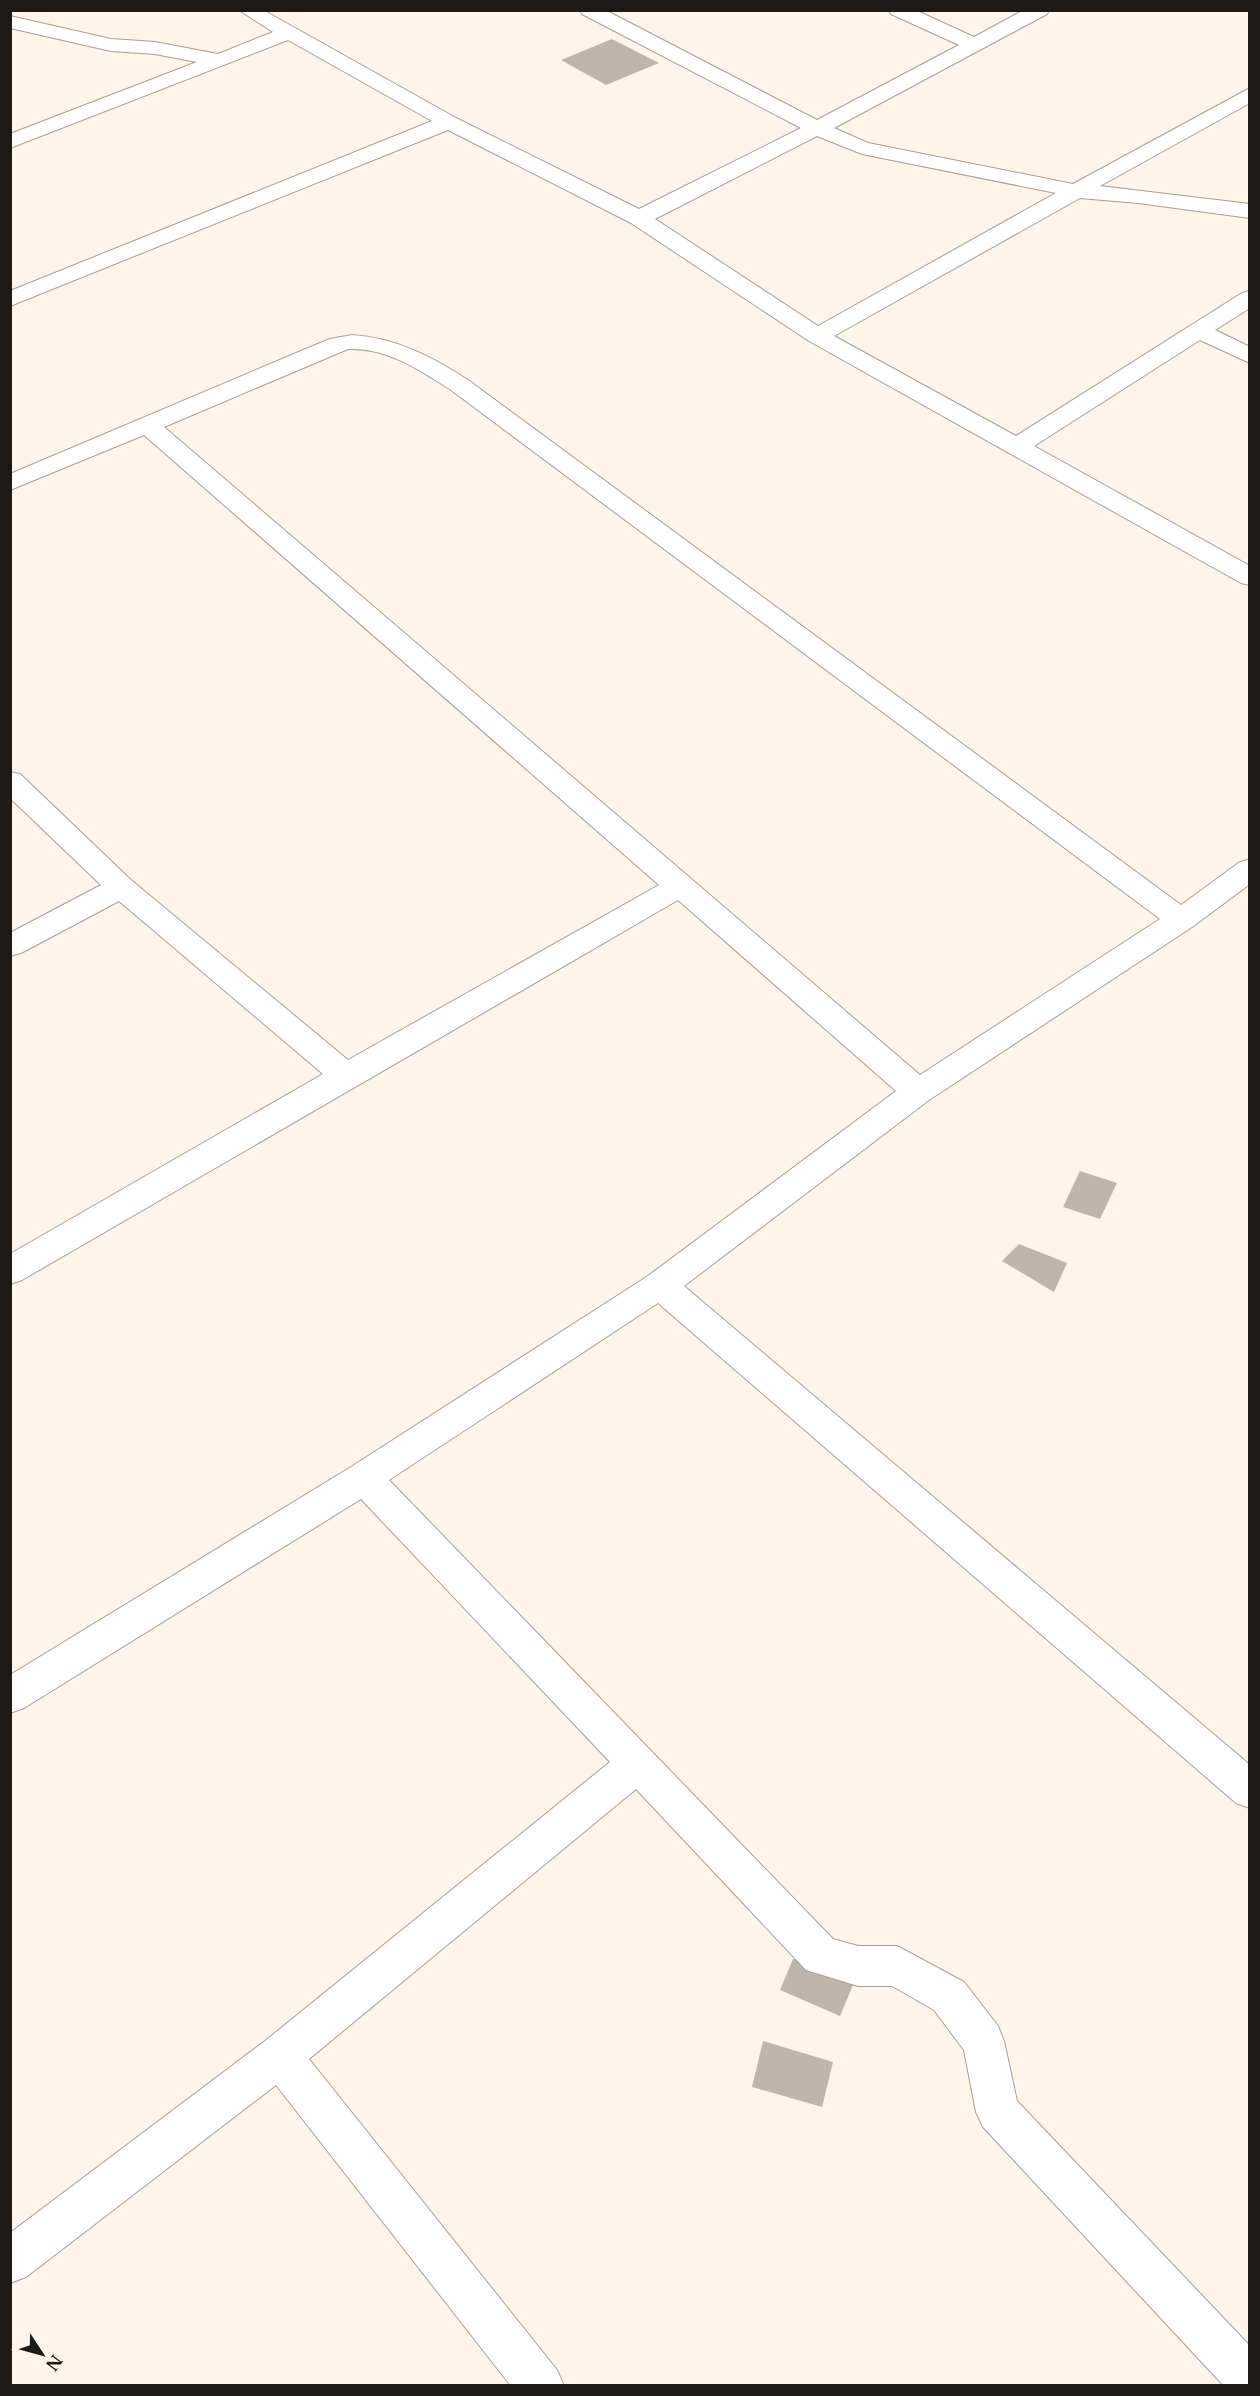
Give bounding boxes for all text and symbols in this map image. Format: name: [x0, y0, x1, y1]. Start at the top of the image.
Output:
north arrow: [12, 2324, 72, 2384]
text: N: [42, 2351, 67, 2375]

